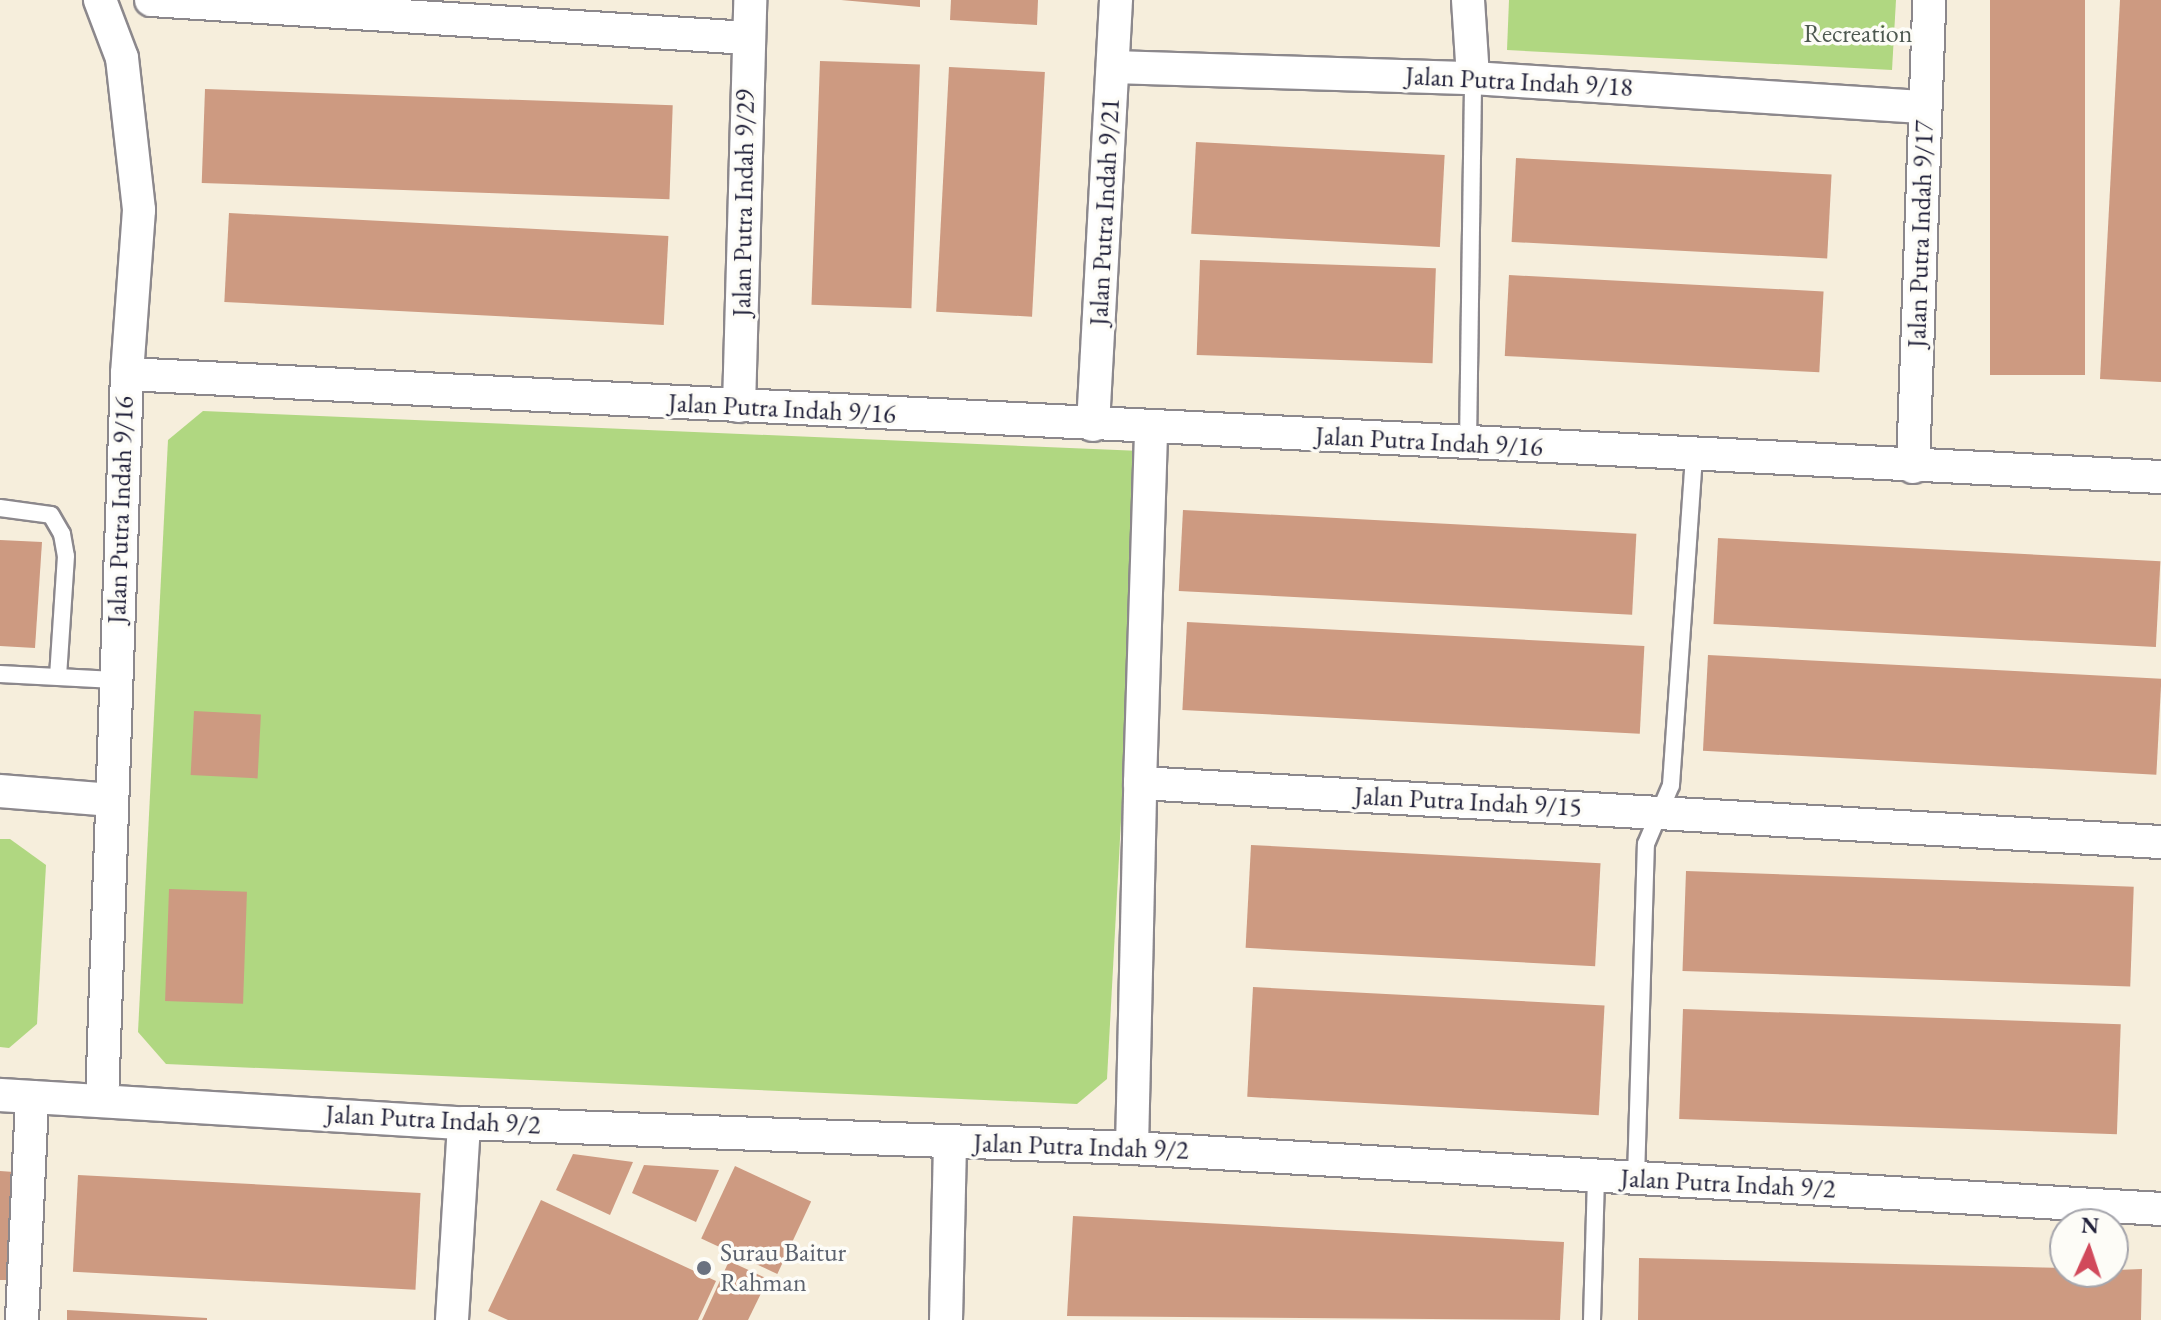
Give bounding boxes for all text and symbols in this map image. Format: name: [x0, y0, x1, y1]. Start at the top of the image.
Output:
park label: Recreation: [1804, 18, 1912, 50]
street label: Jalan Putra Indah 9/18: [1404, 60, 1634, 104]
street label: Jalan Putra Indah 9/29: [726, 89, 762, 317]
street label: Jalan Putra Indah 9/21: [1083, 97, 1127, 327]
street label: Jalan Putra Indah 9/17: [1901, 120, 1941, 348]
street label: Jalan Putra Indah 9/16: [667, 387, 897, 431]
street label: Jalan Putra Indah 9/16: [101, 396, 141, 624]
street label: Jalan Putra Indah 9/16: [1314, 420, 1544, 464]
street label: Jalan Putra Indah 9/15: [1353, 780, 1583, 824]
street label: Jalan Putra Indah 9/2: [325, 1099, 541, 1141]
street label: Jalan Putra Indah 9/2: [973, 1128, 1189, 1166]
street label: Jalan Putra Indah 9/2: [1620, 1163, 1836, 1205]
north arrow: [2049, 1208, 2129, 1288]
text: N: [2081, 1211, 2100, 1240]
place label: Surau Baitur Rahman: [720, 1237, 846, 1298]
marker: Surau Baitur Rahman: [695, 1259, 713, 1277]

